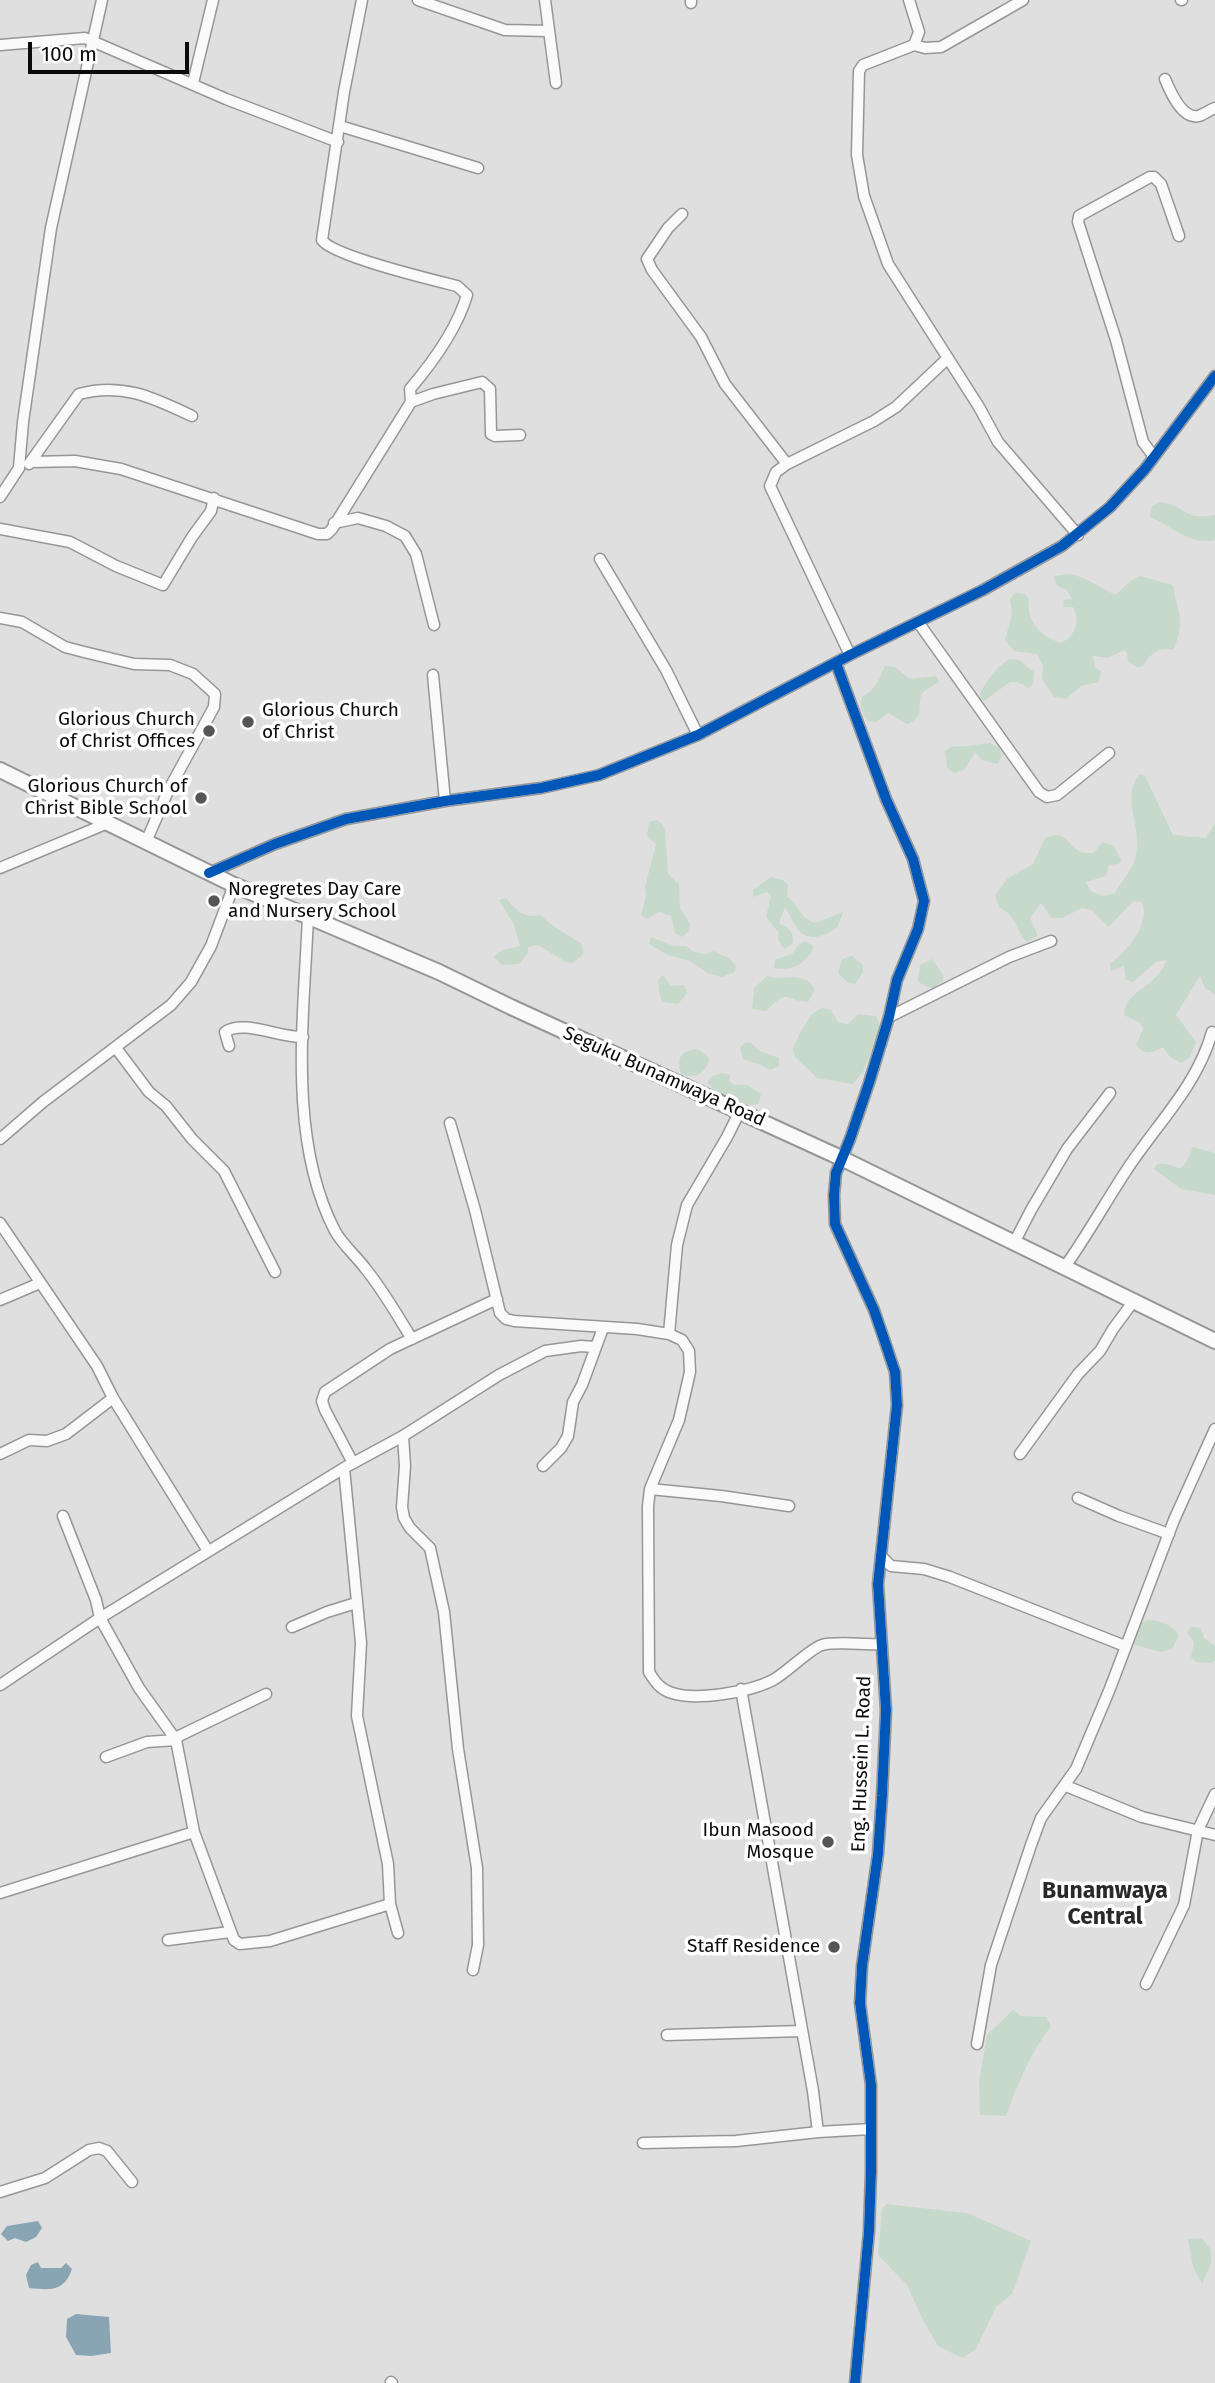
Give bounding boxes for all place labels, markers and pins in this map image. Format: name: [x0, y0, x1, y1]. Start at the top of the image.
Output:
place label: Glorious Church of Christ: [262, 700, 399, 744]
place label: Glorious Church of Christ Offices: [58, 709, 195, 753]
marker: Glorious Church of Christ: [240, 714, 256, 730]
marker: Glorious Church of Christ Offices: [201, 723, 217, 739]
place label: Glorious Church of Christ Bible School: [25, 776, 187, 820]
marker: Glorious Church of Christ Bible School: [193, 790, 209, 806]
place label: Noregretes Day Care and Nursery School: [228, 879, 401, 923]
marker: Noregretes Day Care and Nursery School: [206, 893, 222, 909]
place label: Ibun Masood Mosque: [703, 1820, 814, 1864]
marker: Ibun Masood Mosque: [820, 1834, 836, 1850]
place label: Staff Residence: [687, 1936, 820, 1958]
marker: Staff Residence: [826, 1939, 842, 1955]

